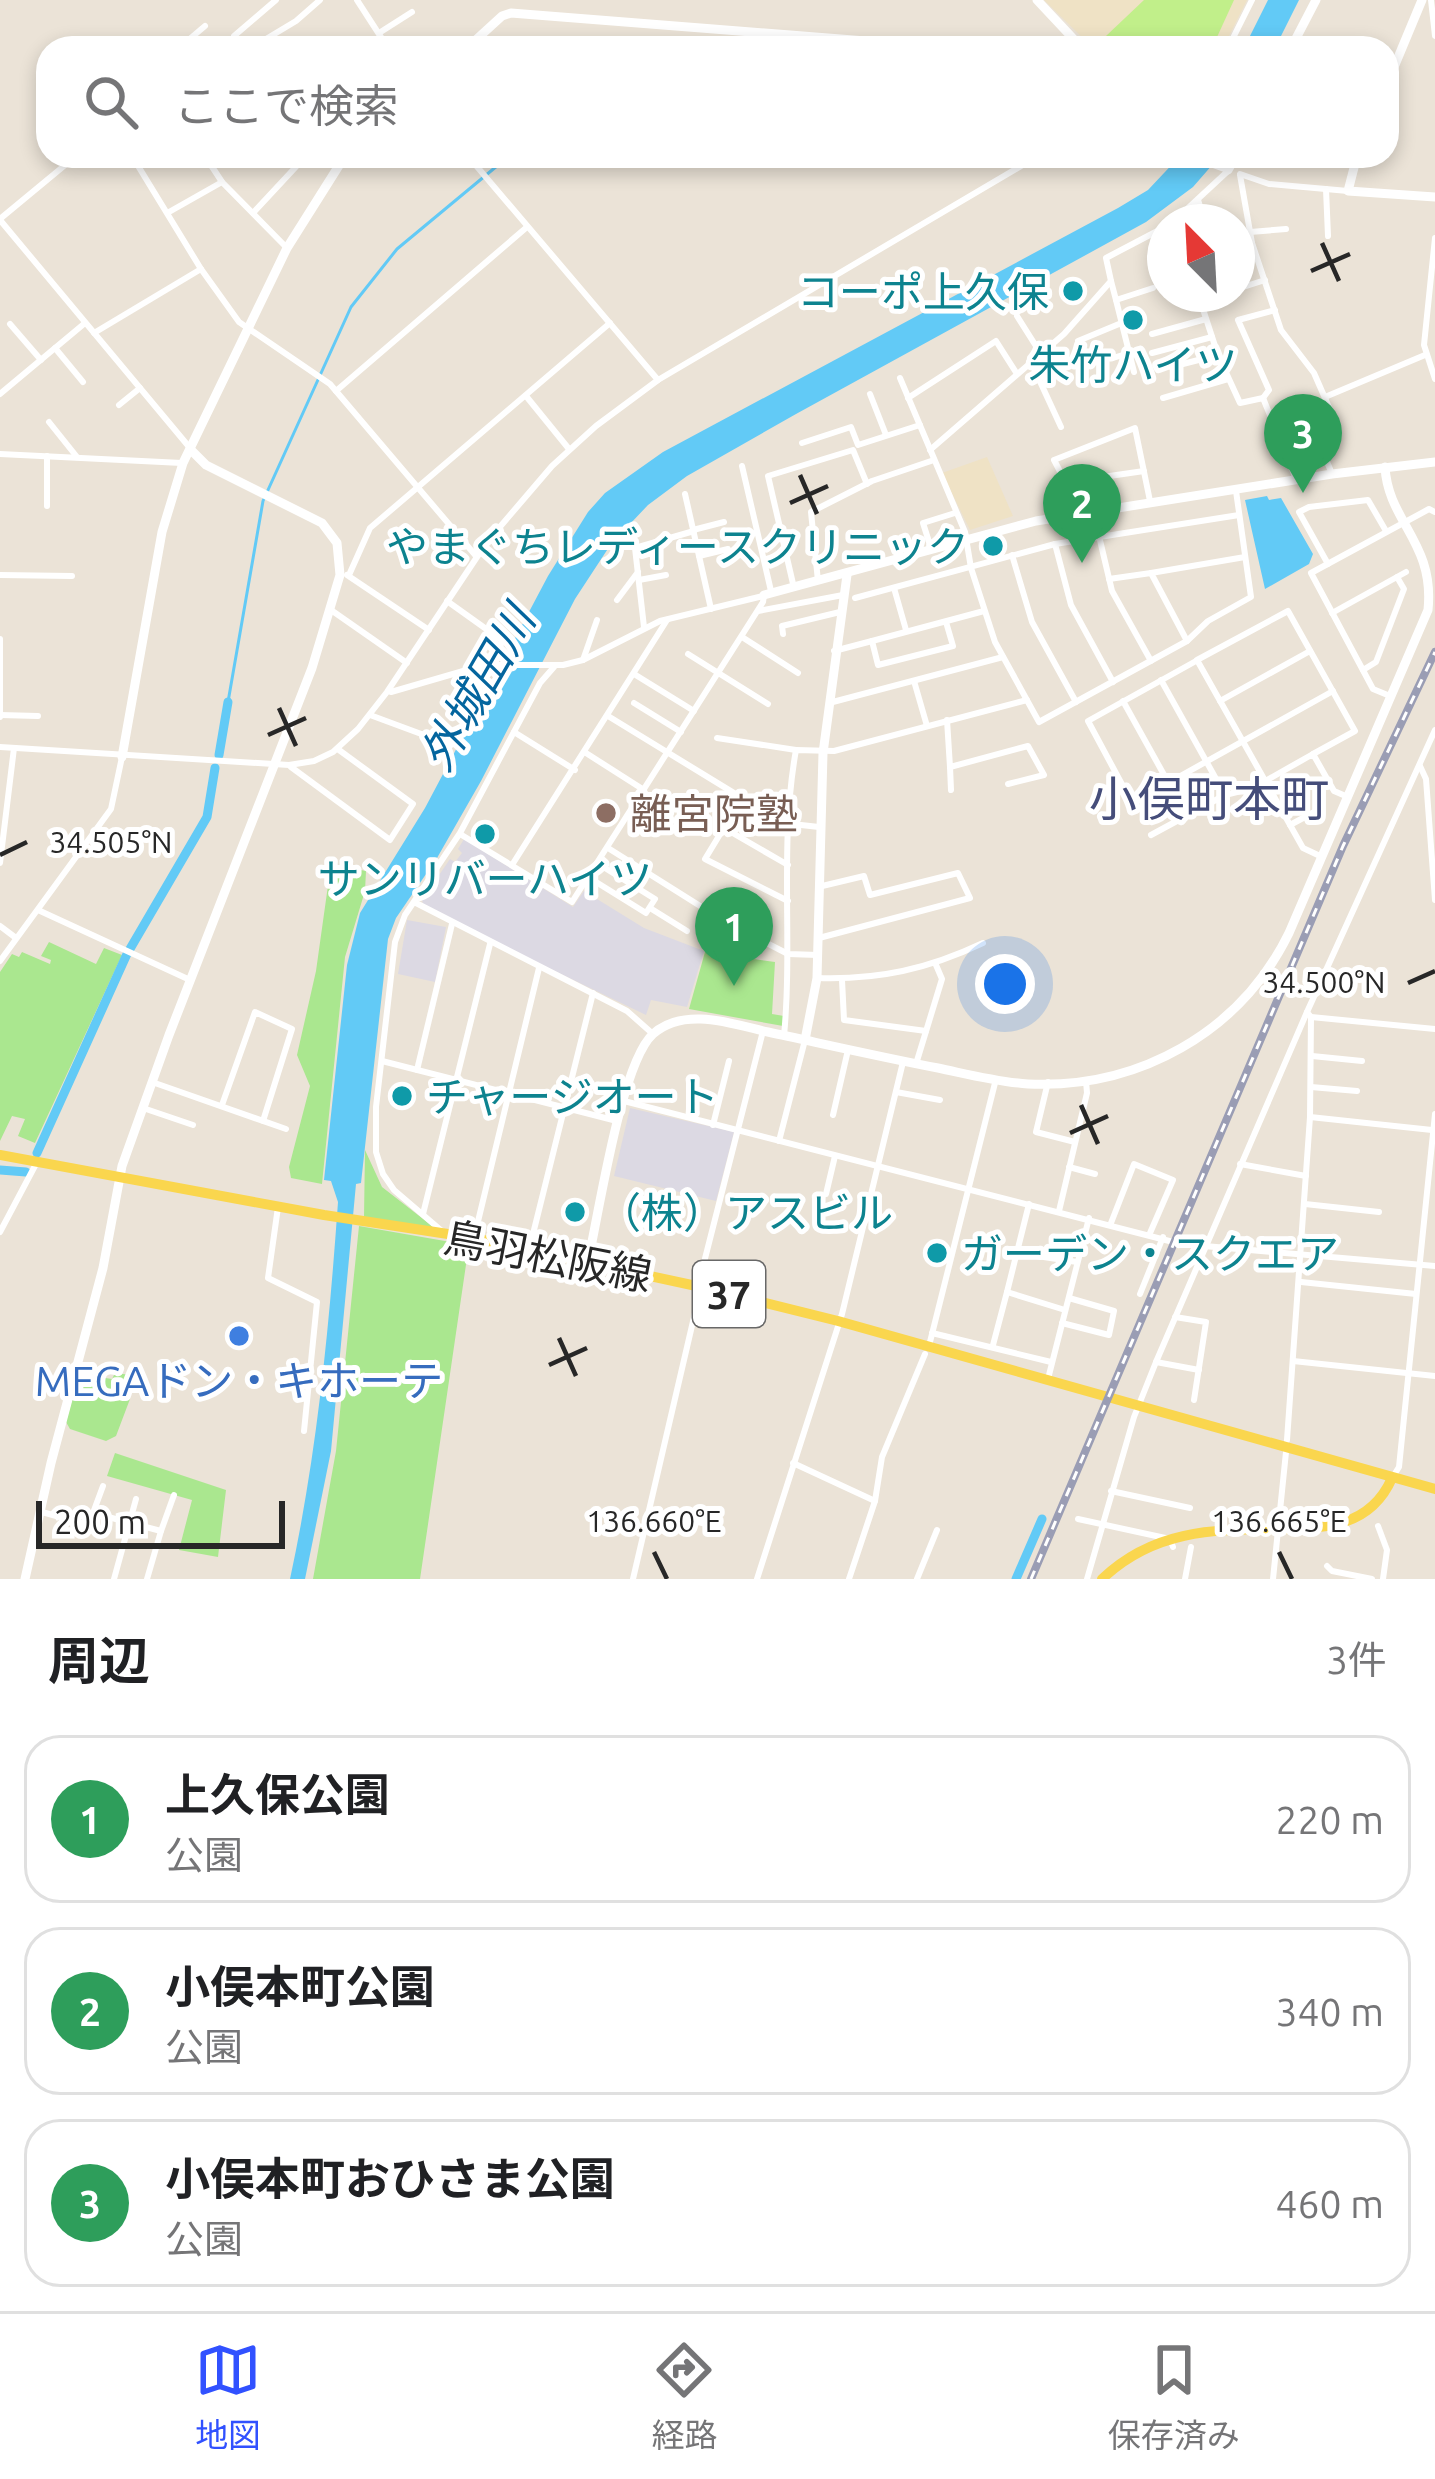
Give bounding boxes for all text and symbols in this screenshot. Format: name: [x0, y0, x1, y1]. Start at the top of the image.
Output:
search box: [36, 36, 1399, 168]
icon: search: [78, 69, 144, 135]
text: ここで検索: [174, 80, 399, 131]
north arrow: [1147, 204, 1255, 312]
place label: コーポ上久保: [797, 268, 1049, 315]
marker: コーポ上久保: [1060, 278, 1086, 304]
marker: 朱竹ハイツ: [1120, 307, 1146, 333]
place label: 朱竹ハイツ: [1028, 341, 1238, 388]
pin: 3: [1264, 394, 1342, 493]
pin: 2: [1043, 464, 1121, 563]
place label: やまぐちレディースクリニック: [386, 523, 969, 570]
marker: やまぐちレディースクリニック: [980, 533, 1006, 559]
water label: 外城田川: [410, 594, 546, 779]
district label: 小俣町本町: [1089, 771, 1329, 825]
place label: 離宮院塾: [630, 790, 798, 837]
marker: 離宮院塾: [593, 800, 619, 826]
marker: サンリバーハイツ: [472, 821, 498, 847]
text: 34.505°N: [49, 825, 173, 859]
place label: サンリバーハイツ: [318, 855, 652, 902]
pin: 1: [695, 887, 773, 986]
your location: [975, 954, 1035, 1014]
text: 34.500°N: [1262, 965, 1386, 999]
place label: チャージオート: [426, 1073, 719, 1120]
marker: チャージオート: [389, 1083, 415, 1109]
place label: （株）アスビル: [599, 1189, 893, 1236]
marker: （株）アスビル: [562, 1199, 588, 1225]
street label: 鳥羽松阪線: [440, 1213, 656, 1299]
place label: ガーデン・スクエア: [961, 1230, 1339, 1277]
marker: ガーデン・スクエア: [924, 1240, 950, 1266]
road number: 37: [693, 1261, 765, 1327]
marker: MEGAドン・キホーテ: [226, 1323, 252, 1349]
place label: MEGAドン・キホーテ: [35, 1357, 443, 1404]
scale bar: [36, 1495, 285, 1548]
text: 200 m: [54, 1503, 146, 1540]
text: 136.660°E: [586, 1504, 722, 1538]
text: 136.665°E: [1211, 1504, 1347, 1538]
text: 周辺: [48, 1631, 150, 1689]
text: 3件: [1326, 1638, 1387, 1681]
text: 上久保公園: [165, 1769, 390, 1820]
text: 1: [79, 1798, 101, 1841]
text: 220 m: [1275, 1798, 1384, 1841]
text: 公園: [165, 1833, 243, 1876]
text: 小俣本町公園: [165, 1961, 435, 2012]
text: 2: [79, 1990, 101, 2033]
text: 340 m: [1275, 1990, 1384, 2033]
text: 公園: [165, 2025, 243, 2068]
text: 小俣本町おひさま公園: [165, 2153, 615, 2204]
text: 3: [79, 2182, 101, 2225]
text: 460 m: [1275, 2182, 1384, 2225]
text: 公園: [165, 2217, 243, 2260]
tab: 地図: [195, 2337, 261, 2457]
tab: 経路: [651, 2337, 717, 2457]
tab: 保存済み: [1108, 2337, 1240, 2457]

